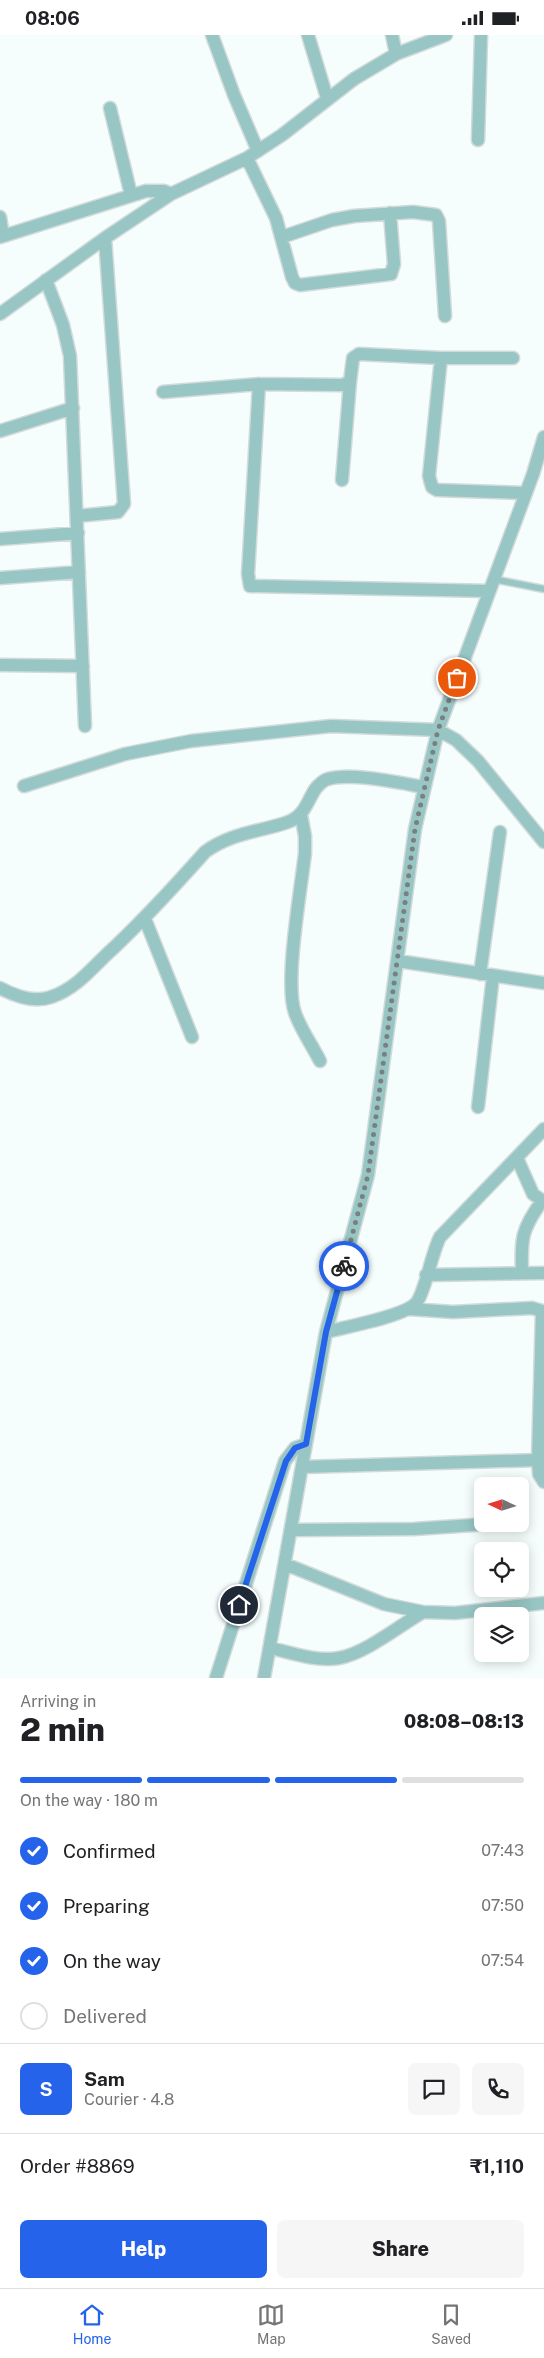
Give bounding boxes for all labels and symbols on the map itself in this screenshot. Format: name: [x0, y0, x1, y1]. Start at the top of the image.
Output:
pin: [436, 657, 478, 699]
courier: [319, 1241, 369, 1291]
north arrow: [474, 1477, 529, 1533]
pin: [218, 1584, 260, 1626]

